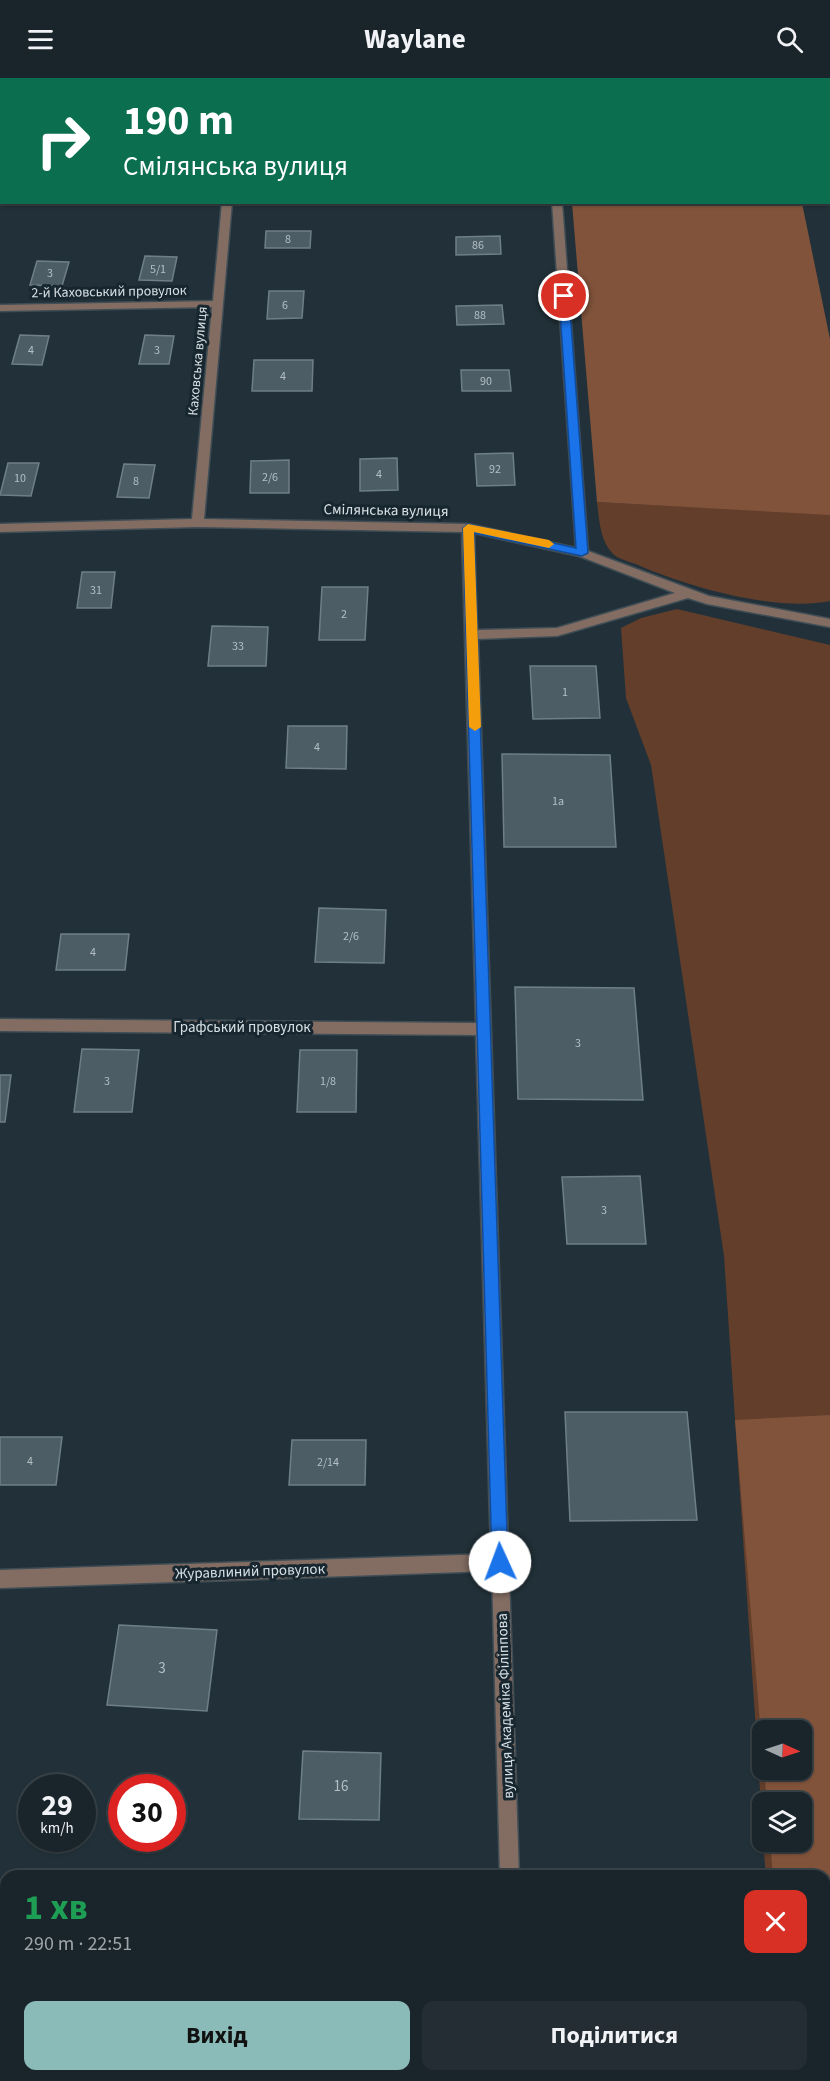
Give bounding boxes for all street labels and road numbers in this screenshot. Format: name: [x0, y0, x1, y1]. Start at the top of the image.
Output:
street label: 2-й Каховський провулок: [31, 281, 187, 303]
street label: Каховська вулиця: [183, 306, 213, 417]
street label: Смілянська вулиця: [323, 499, 449, 522]
street label: Графський провулок: [173, 1017, 311, 1038]
street label: Журавлиний провулок: [175, 1558, 326, 1585]
street label: вулиця Академіка Філіппова: [492, 1613, 519, 1799]

